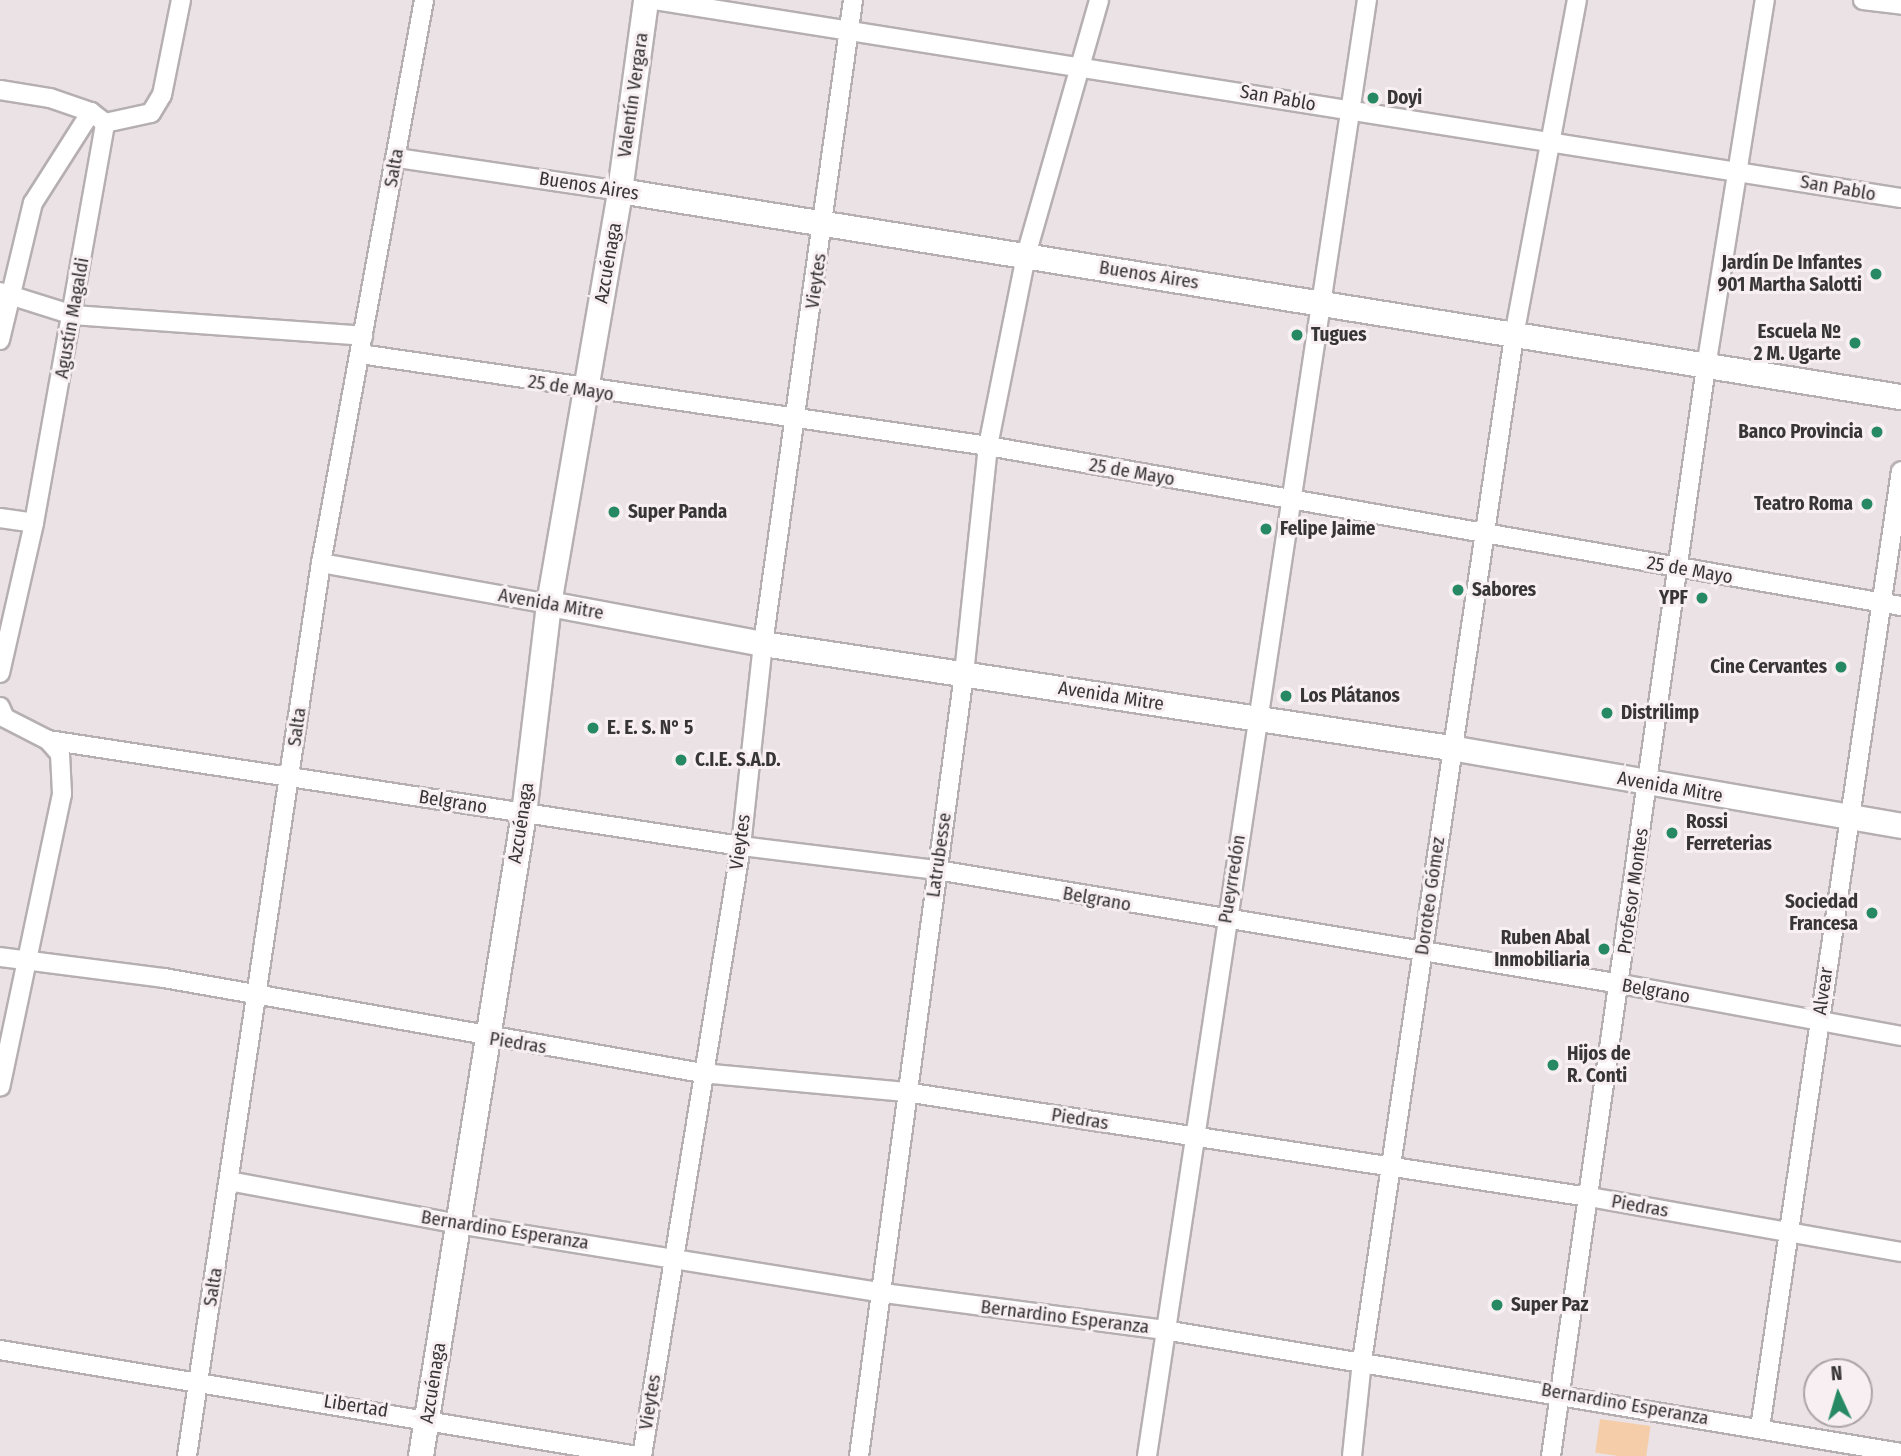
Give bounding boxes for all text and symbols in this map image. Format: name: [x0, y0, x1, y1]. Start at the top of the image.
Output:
street label: Valentín Vergara: [613, 31, 653, 159]
street label: San Pablo: [1238, 80, 1318, 116]
place label: Doyi: [1387, 87, 1422, 109]
marker: Doyi: [1365, 90, 1381, 106]
street label: Salta: [379, 147, 409, 189]
street label: Buenos Aires: [537, 167, 641, 205]
street label: San Pablo: [1798, 170, 1878, 206]
street label: Azcuénaga: [590, 221, 626, 305]
street label: Vieytes: [801, 252, 831, 310]
place label: Jardín De Infantes 901 Martha Salotti: [1717, 252, 1862, 296]
street label: Agustín Magaldi: [50, 256, 94, 380]
street label: Buenos Aires: [1097, 256, 1201, 294]
marker: Jardín De Infantes 901 Martha Salotti: [1868, 266, 1884, 282]
place label: Escuela Nº 2 M. Ugarte: [1754, 321, 1841, 365]
place label: Tugues: [1311, 324, 1366, 346]
marker: Tugues: [1289, 327, 1305, 343]
marker: Escuela Nº 2 M. Ugarte: [1847, 335, 1863, 351]
street label: 25 de Mayo: [526, 370, 616, 406]
place label: Banco Provincia: [1738, 421, 1863, 443]
marker: Banco Provincia: [1869, 424, 1885, 440]
street label: 25 de Mayo: [1087, 453, 1177, 491]
place label: Teatro Roma: [1754, 493, 1853, 515]
marker: Teatro Roma: [1859, 496, 1875, 512]
place label: Super Panda: [628, 501, 727, 523]
marker: Super Panda: [606, 504, 622, 520]
place label: Felipe Jaime: [1280, 518, 1375, 540]
marker: Felipe Jaime: [1258, 521, 1274, 537]
street label: 25 de Mayo: [1645, 551, 1735, 589]
place label: Sabores: [1472, 579, 1536, 601]
marker: Sabores: [1450, 582, 1466, 598]
street label: Avenida Mitre: [497, 584, 605, 624]
place label: YPF: [1659, 587, 1688, 609]
marker: YPF: [1694, 590, 1710, 606]
place label: Cine Cervantes: [1710, 656, 1827, 678]
marker: Cine Cervantes: [1833, 659, 1849, 675]
street label: Avenida Mitre: [1057, 676, 1165, 716]
place label: Los Plátanos: [1300, 685, 1400, 707]
marker: Los Plátanos: [1278, 688, 1294, 704]
place label: Distrilimp: [1621, 702, 1699, 724]
marker: Distrilimp: [1599, 705, 1615, 721]
street label: Salta: [283, 706, 311, 748]
place label: E. E. S. N° 5: [607, 717, 693, 739]
marker: E. E. S. N° 5: [585, 720, 601, 736]
place label: C.I.E. S.A.D.: [695, 749, 781, 771]
marker: C.I.E. S.A.D.: [673, 752, 689, 768]
street label: Avenida Mitre: [1616, 767, 1724, 807]
street label: Azcuénaga: [503, 781, 539, 865]
street label: Belgrano: [417, 785, 489, 819]
street label: Latrubesse: [922, 811, 956, 899]
place label: Rossi Ferreterias: [1686, 811, 1772, 855]
street label: Vieytes: [725, 813, 755, 871]
marker: Rossi Ferreterias: [1664, 825, 1680, 841]
street label: Profesor Montes: [1613, 827, 1653, 955]
street label: Pueyrredón: [1214, 833, 1250, 925]
street label: Doroteo Gómez: [1410, 835, 1450, 957]
street label: Belgrano: [1061, 882, 1133, 916]
place label: Sociedad Francesa: [1785, 891, 1858, 935]
marker: Sociedad Francesa: [1864, 905, 1880, 921]
place label: Ruben Abal Inmobiliaria: [1494, 927, 1590, 971]
marker: Ruben Abal Inmobiliaria: [1596, 941, 1612, 957]
street label: Alvear: [1808, 965, 1838, 1017]
street label: Belgrano: [1620, 974, 1692, 1008]
street label: Piedras: [488, 1027, 548, 1059]
place label: Hijos de R. Conti: [1567, 1043, 1631, 1087]
marker: Hijos de R. Conti: [1545, 1057, 1561, 1073]
street label: Piedras: [1050, 1103, 1110, 1135]
street label: Piedras: [1610, 1190, 1670, 1222]
street label: Bernardino Esperanza: [419, 1205, 591, 1255]
street label: Salta: [199, 1266, 227, 1308]
place label: Super Paz: [1511, 1294, 1588, 1316]
street label: Bernardino Esperanza: [979, 1295, 1151, 1339]
marker: Super Paz: [1489, 1297, 1505, 1313]
street label: Azcuénaga: [415, 1341, 451, 1425]
north arrow: [1803, 1358, 1873, 1428]
text: N: [1830, 1362, 1843, 1385]
street label: Vieytes: [634, 1373, 666, 1431]
street label: Bernardino Esperanza: [1539, 1378, 1711, 1430]
street label: Libertad: [322, 1390, 390, 1422]

